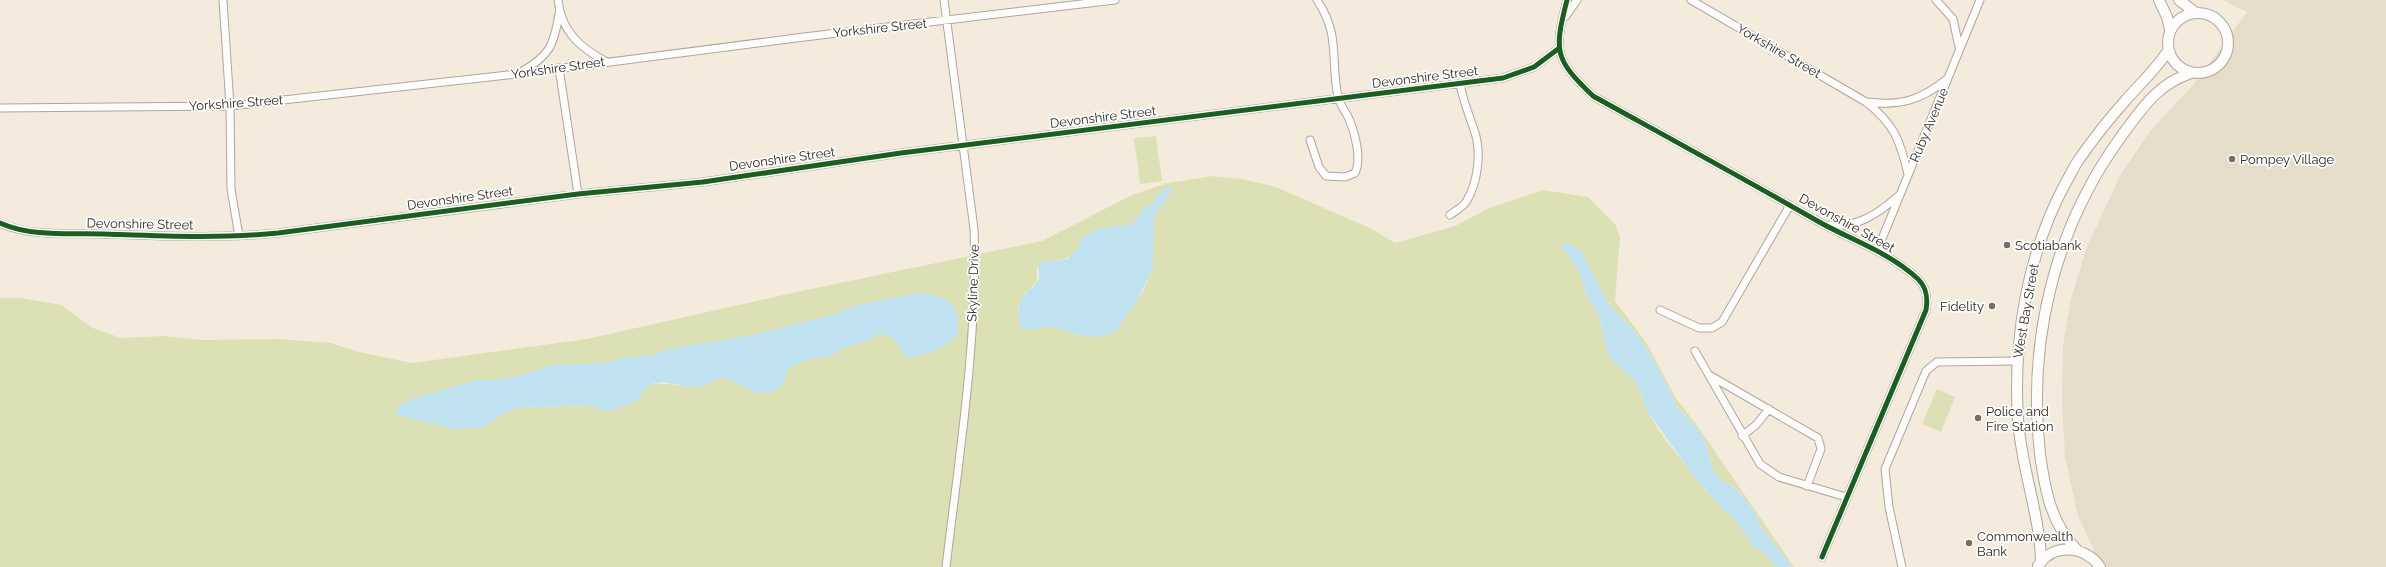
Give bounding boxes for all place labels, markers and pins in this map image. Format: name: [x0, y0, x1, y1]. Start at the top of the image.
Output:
place label: Pompey Village: [2240, 152, 2335, 167]
marker: Pompey Village: [2227, 154, 2237, 164]
place label: Scotiabank: [2015, 238, 2082, 253]
marker: Scotiabank: [2002, 240, 2012, 250]
place label: Fidelity: [1940, 299, 1984, 314]
marker: Fidelity: [1987, 301, 1997, 311]
place label: Police and Fire Station: [1986, 404, 2053, 434]
marker: Police and Fire Station: [1973, 413, 1983, 423]
place label: Commonwealth Bank: [1977, 529, 2073, 559]
marker: Commonwealth Bank: [1964, 538, 1974, 548]

